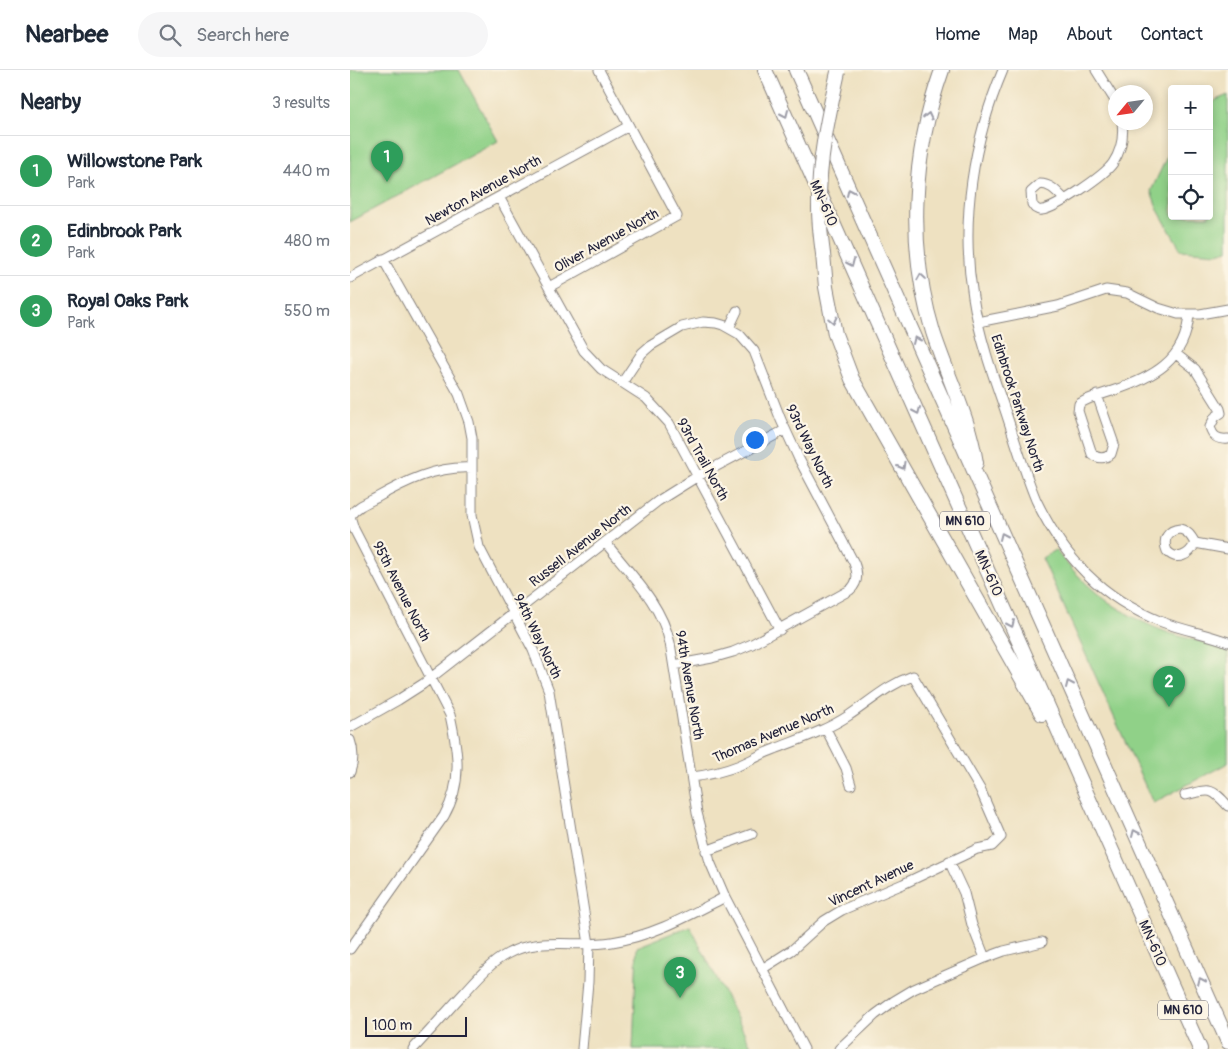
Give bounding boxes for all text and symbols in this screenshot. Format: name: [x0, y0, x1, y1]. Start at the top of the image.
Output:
search box: [138, 12, 488, 57]
text: Nearbee: [25, 20, 108, 49]
icon: search: [156, 21, 184, 49]
text: Search here: [196, 23, 289, 47]
text: Home: [935, 23, 980, 46]
text: Map: [1008, 23, 1038, 46]
text: About: [1066, 23, 1112, 46]
text: Contact: [1140, 23, 1203, 46]
north arrow: [1108, 85, 1153, 130]
map controls: [1168, 85, 1213, 220]
button: +: [1168, 85, 1213, 130]
text: Nearby: [20, 89, 81, 116]
text: 3 results: [272, 93, 330, 113]
one-way arrow: [778, 109, 789, 118]
one-way arrow: [922, 111, 933, 120]
button: −: [1168, 130, 1213, 175]
pin: 1: [371, 141, 403, 182]
text: Willowstone Park: [67, 149, 202, 173]
street label: Newton Avenue North: [422, 151, 544, 229]
text: 1: [33, 161, 39, 181]
text: 440 m: [283, 161, 330, 181]
text: Park: [67, 173, 95, 193]
button: locate: [1168, 175, 1213, 220]
street label: MN-610: [806, 177, 841, 229]
one-way arrow: [846, 188, 857, 197]
street label: Oliver Avenue North: [551, 205, 661, 276]
text: Edinbrook Park: [67, 219, 182, 243]
text: 2: [32, 231, 40, 251]
text: 480 m: [284, 231, 330, 251]
text: Park: [67, 243, 95, 263]
one-way arrow: [844, 258, 855, 267]
one-way arrow: [916, 273, 927, 281]
text: Royal Oaks Park: [67, 289, 189, 313]
text: 3: [32, 301, 40, 321]
text: 550 m: [284, 301, 330, 321]
text: Park: [67, 313, 95, 333]
one-way arrow: [827, 315, 837, 324]
street label: Edinbrook Parkway North: [987, 332, 1048, 474]
one-way arrow: [912, 336, 923, 345]
street label: 93rd Way North: [782, 401, 837, 491]
one-way arrow: [910, 406, 921, 415]
street label: 93rd Trail North: [673, 415, 732, 503]
your location: [742, 427, 768, 453]
one-way arrow: [895, 460, 905, 469]
street label: Russell Avenue North: [526, 500, 635, 590]
road number: MN 610: [940, 512, 990, 531]
one-way arrow: [999, 532, 1010, 541]
street label: 95th Avenue North: [369, 538, 434, 644]
street label: MN-610: [971, 547, 1006, 599]
street label: 94th Way North: [510, 591, 565, 681]
one-way arrow: [1005, 619, 1016, 628]
street label: 94th Avenue North: [672, 629, 708, 741]
pin: 2: [1153, 666, 1185, 707]
one-way arrow: [1064, 680, 1075, 689]
street label: Thomas Avenue North: [710, 700, 836, 767]
one-way arrow: [1131, 829, 1142, 838]
street label: Vincent Avenue: [826, 856, 917, 911]
street label: MN-610: [1135, 917, 1170, 969]
pin: 3: [664, 957, 696, 998]
one-way arrow: [1197, 977, 1208, 986]
road number: MN 610: [1158, 1000, 1208, 1020]
scale bar: [365, 1014, 468, 1037]
text: 100 m: [372, 1017, 412, 1034]

